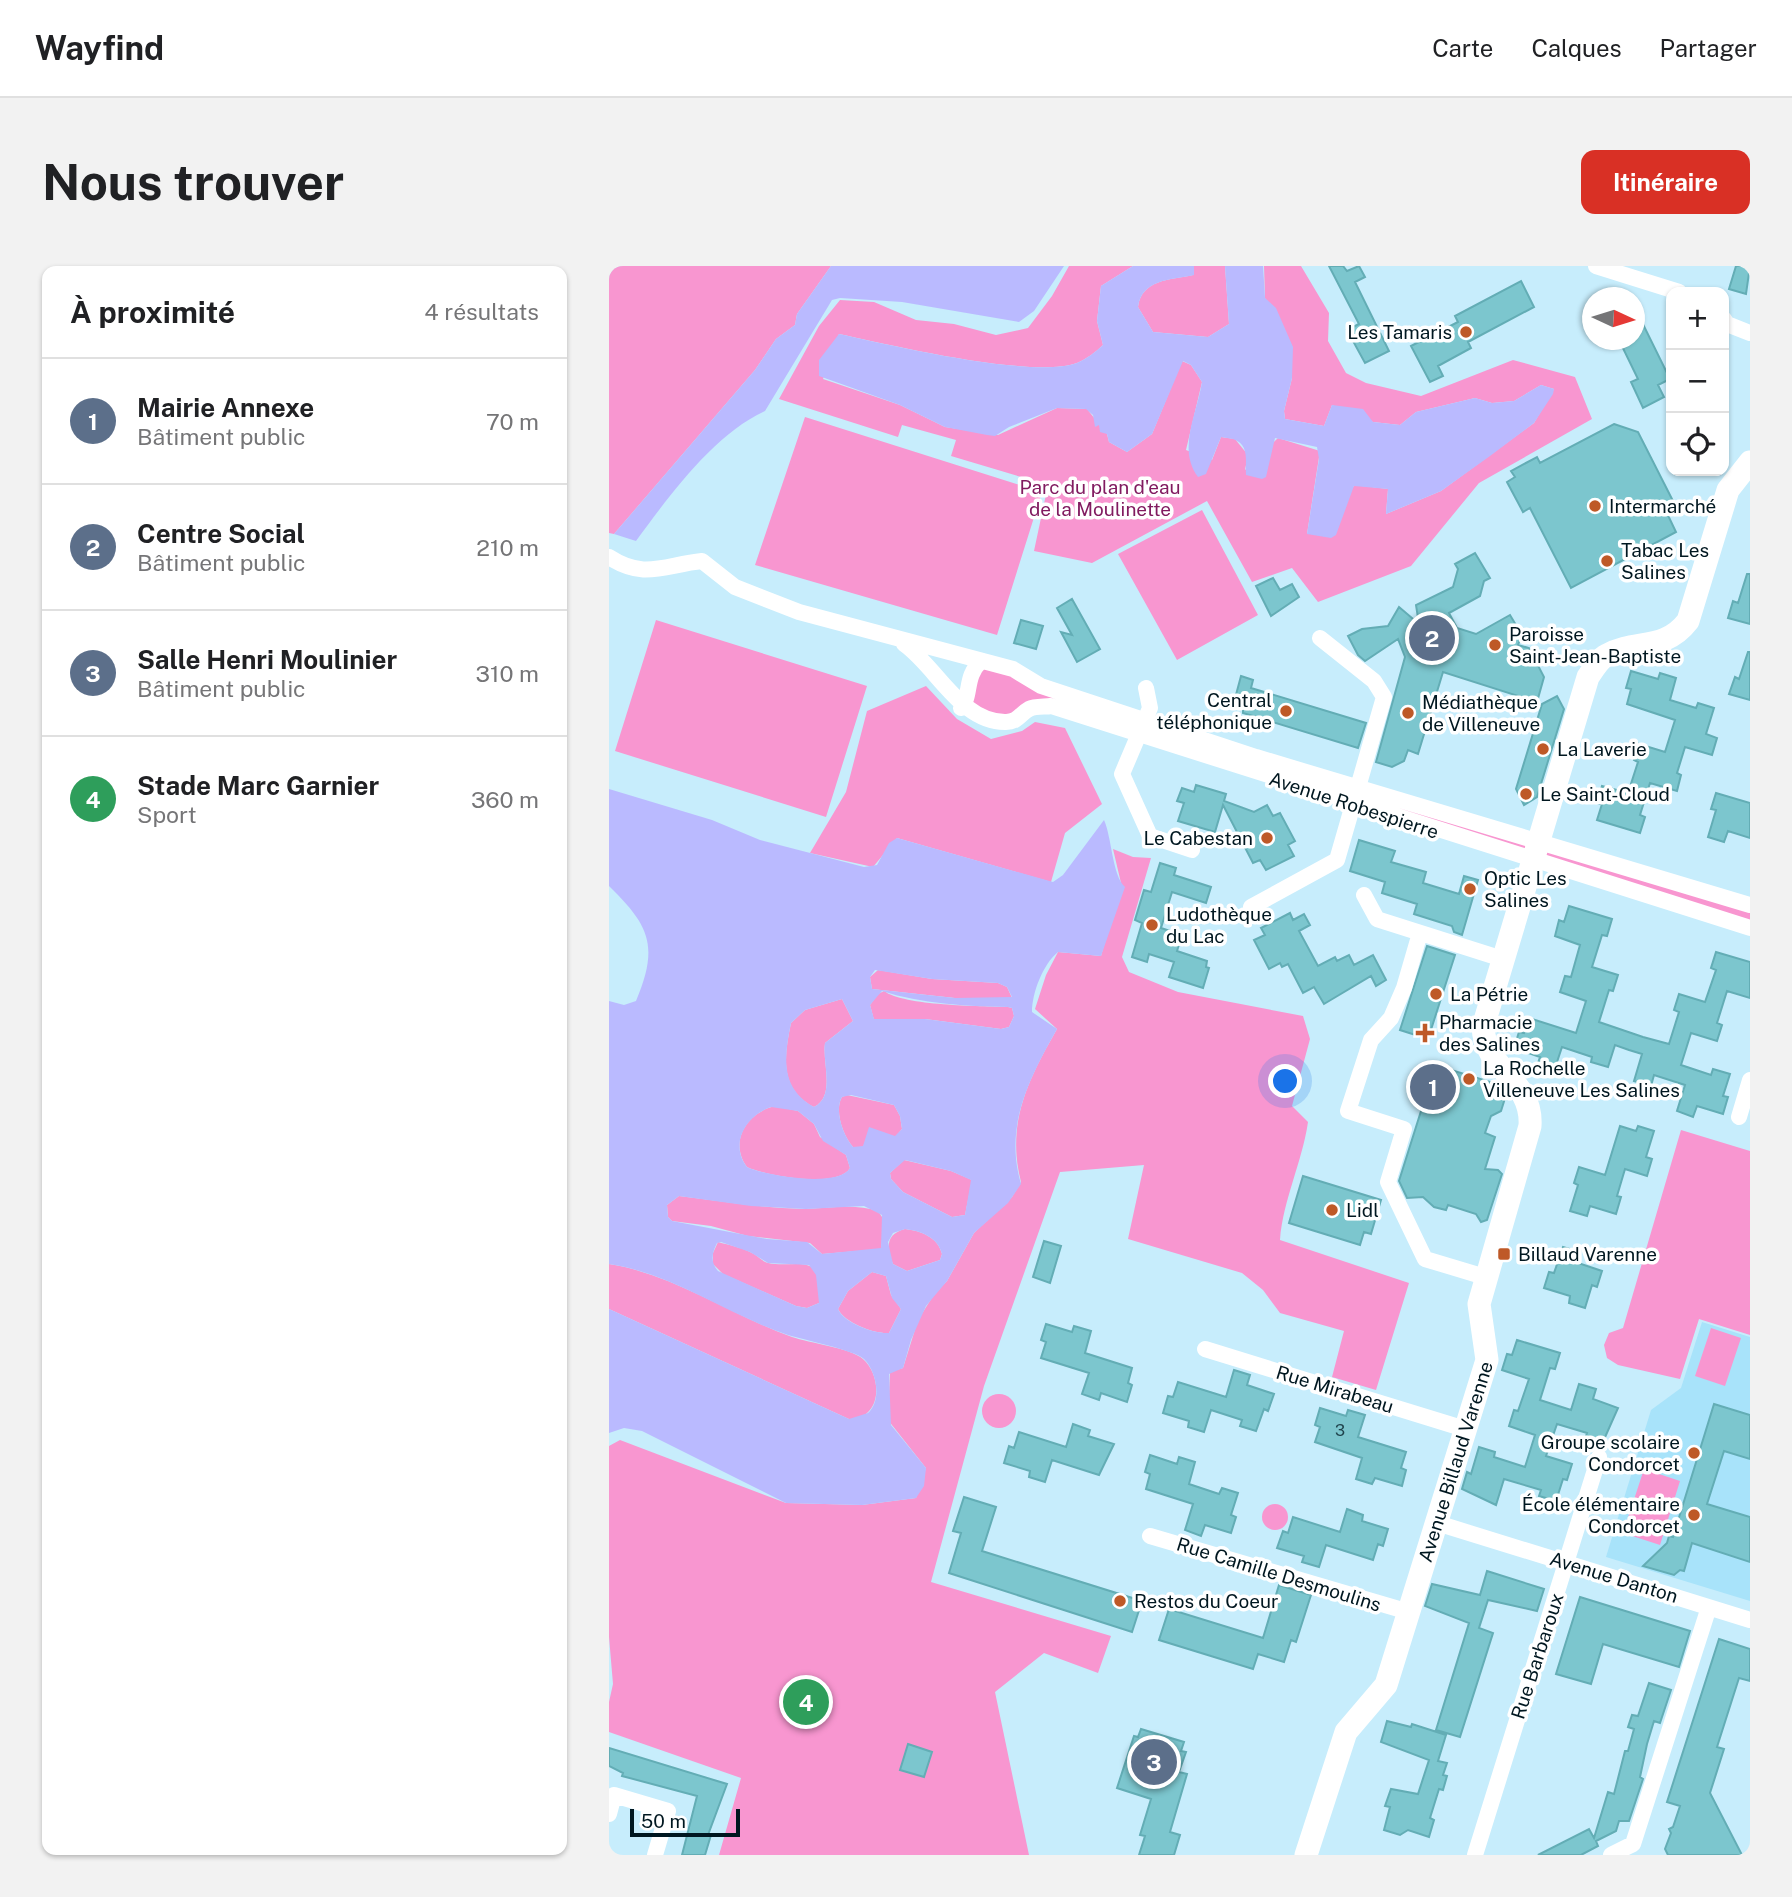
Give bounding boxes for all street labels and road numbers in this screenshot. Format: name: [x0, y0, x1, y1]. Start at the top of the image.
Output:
street label: Avenue Robespierre: [1266, 767, 1442, 843]
street label: Avenue Billaud Varenne: [1414, 1359, 1497, 1565]
street label: Rue Mirabeau: [1274, 1361, 1396, 1417]
street label: Rue Camille Desmoulins: [1174, 1532, 1384, 1616]
street label: Avenue Danton: [1547, 1547, 1681, 1607]
street label: Rue Barbaroux: [1506, 1590, 1568, 1722]

